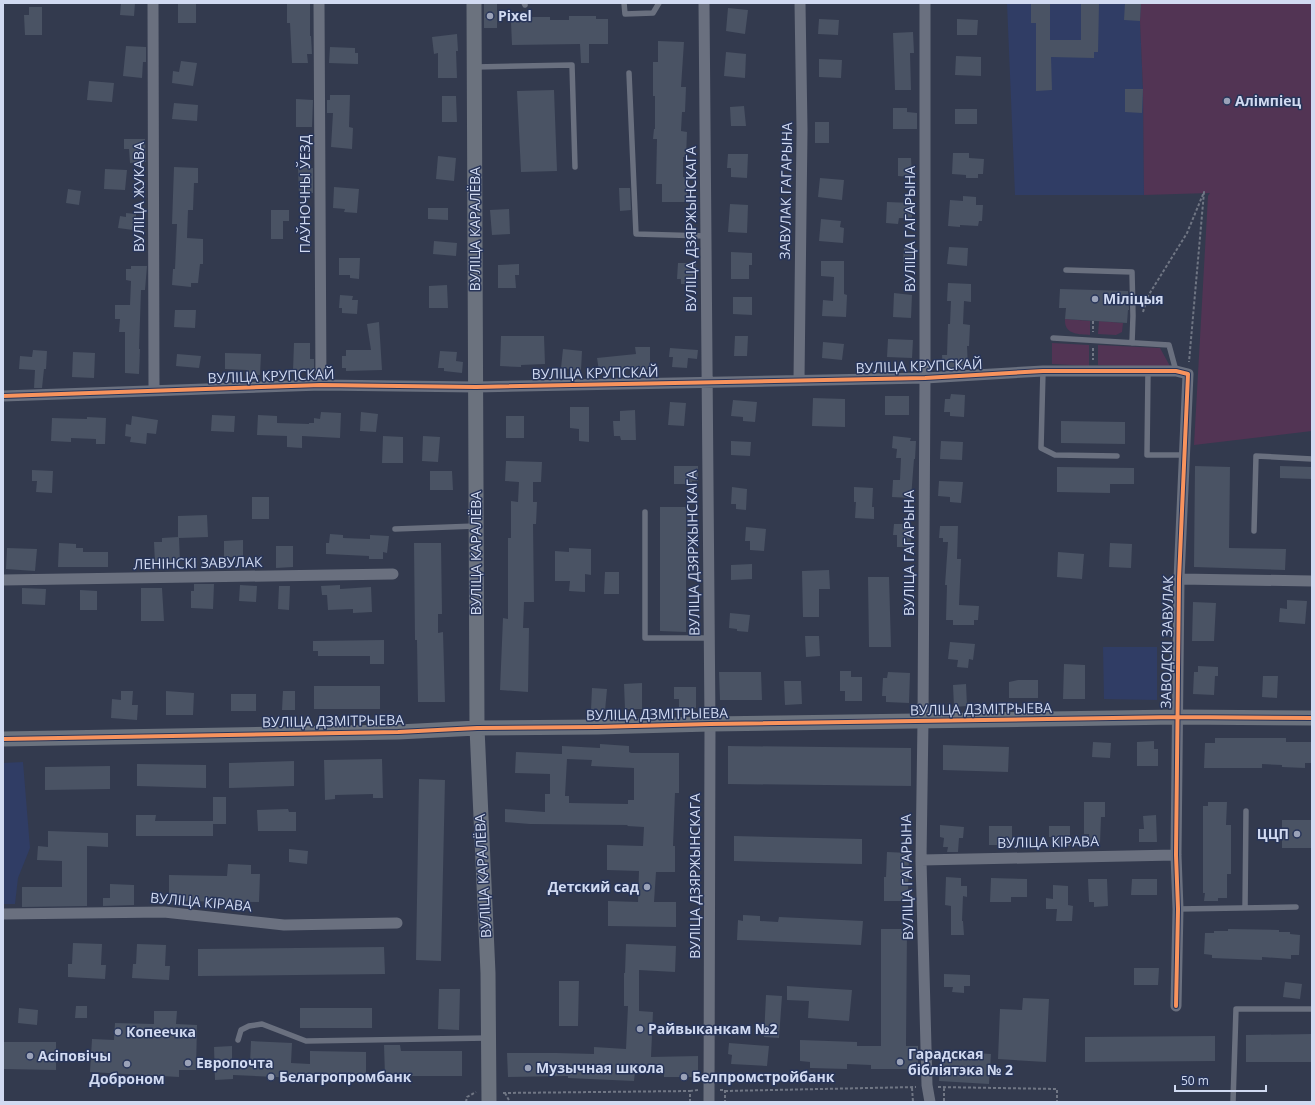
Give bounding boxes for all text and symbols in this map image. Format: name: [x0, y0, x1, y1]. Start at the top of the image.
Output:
place label: Pixel: [498, 6, 532, 25]
marker: Pixel: [485, 11, 495, 21]
place label: Алімпіец: [1235, 91, 1301, 110]
marker: Алімпіец: [1222, 96, 1232, 106]
street label: ЗАВУЛАК ГАГАРЫНА: [775, 122, 796, 260]
street label: ПАЎНОЧНЫ ЎЕЗД: [295, 134, 314, 253]
street label: ВУЛІЦА ЖУКАВА: [129, 142, 148, 252]
street label: ВУЛІЦА ДЗЯРЖЫНСКАГА: [681, 146, 700, 312]
street label: ВУЛІЦА ГАГАРЫНА: [900, 166, 919, 292]
street label: ВУЛІЦА КАРАЛЁВА: [465, 167, 484, 291]
place label: Міліцыя: [1103, 289, 1164, 308]
marker: Міліцыя: [1090, 294, 1100, 304]
street label: ВУЛІЦА КРУПСКАЙ: [855, 354, 983, 377]
street label: ВУЛІЦА КРУПСКАЙ: [531, 362, 659, 383]
street label: ВУЛІЦА КРУПСКАЙ: [207, 364, 335, 387]
street label: ВУЛІЦА ДЗЯРЖЫНСКАГА: [682, 470, 703, 636]
street label: ВУЛІЦА ГАГАРЫНА: [899, 490, 918, 616]
street label: ВУЛІЦА КАРАЛЁВА: [466, 491, 485, 615]
street label: ЛЕНІНСКІ ЗАВУЛАК: [133, 552, 263, 573]
street label: ЗАВОДСКІ ЗАВУЛАК: [1156, 575, 1177, 709]
street label: ВУЛІЦА ДЗМІТРЫЕВА: [910, 698, 1052, 719]
street label: ВУЛІЦА ДЗМІТРЫЕВА: [586, 703, 728, 724]
street label: ВУЛІЦА ДЗМІТРЫЕВА: [262, 710, 404, 731]
street label: ВУЛІЦА ДЗЯРЖЫНСКАГА: [685, 793, 704, 959]
street label: ВУЛІЦА КАРАЛЁВА: [470, 813, 495, 939]
street label: ВУЛІЦА ГАГАРЫНА: [896, 814, 917, 940]
place label: ЦЦП: [1257, 824, 1289, 843]
marker: ЦЦП: [1292, 829, 1302, 839]
street label: ВУЛІЦА КІРАВА: [997, 831, 1099, 852]
place label: Детский сад: [548, 877, 640, 896]
marker: Детский сад: [642, 882, 652, 892]
street label: ВУЛІЦА КІРАВА: [149, 888, 253, 915]
place label: Райвыканкам №2: [648, 1019, 777, 1038]
place label: Копеечка: [126, 1022, 196, 1041]
marker: Райвыканкам №2: [635, 1024, 645, 1034]
marker: Копеечка: [113, 1027, 123, 1037]
place label: Гарадская бібліятэка № 2: [908, 1044, 1013, 1079]
place label: Асіповічы: [38, 1046, 111, 1065]
marker: Асіповічы: [25, 1051, 35, 1061]
place label: Европочта: [196, 1053, 273, 1072]
marker: Гарадская бібліятэка № 2: [895, 1057, 905, 1067]
marker: Европочта: [183, 1058, 193, 1068]
place label: Музычная школа: [536, 1058, 664, 1077]
marker: Доброном: [122, 1059, 132, 1069]
marker: Музычная школа: [523, 1063, 533, 1073]
place label: Белагропромбанк: [279, 1067, 412, 1086]
place label: Белпромстройбанк: [692, 1067, 835, 1086]
scale bar: [1175, 1067, 1266, 1093]
place label: Доброном: [89, 1069, 165, 1088]
marker: Белагропромбанк: [266, 1072, 276, 1082]
marker: Белпромстройбанк: [679, 1072, 689, 1082]
text: 50 m: [1181, 1072, 1209, 1089]

